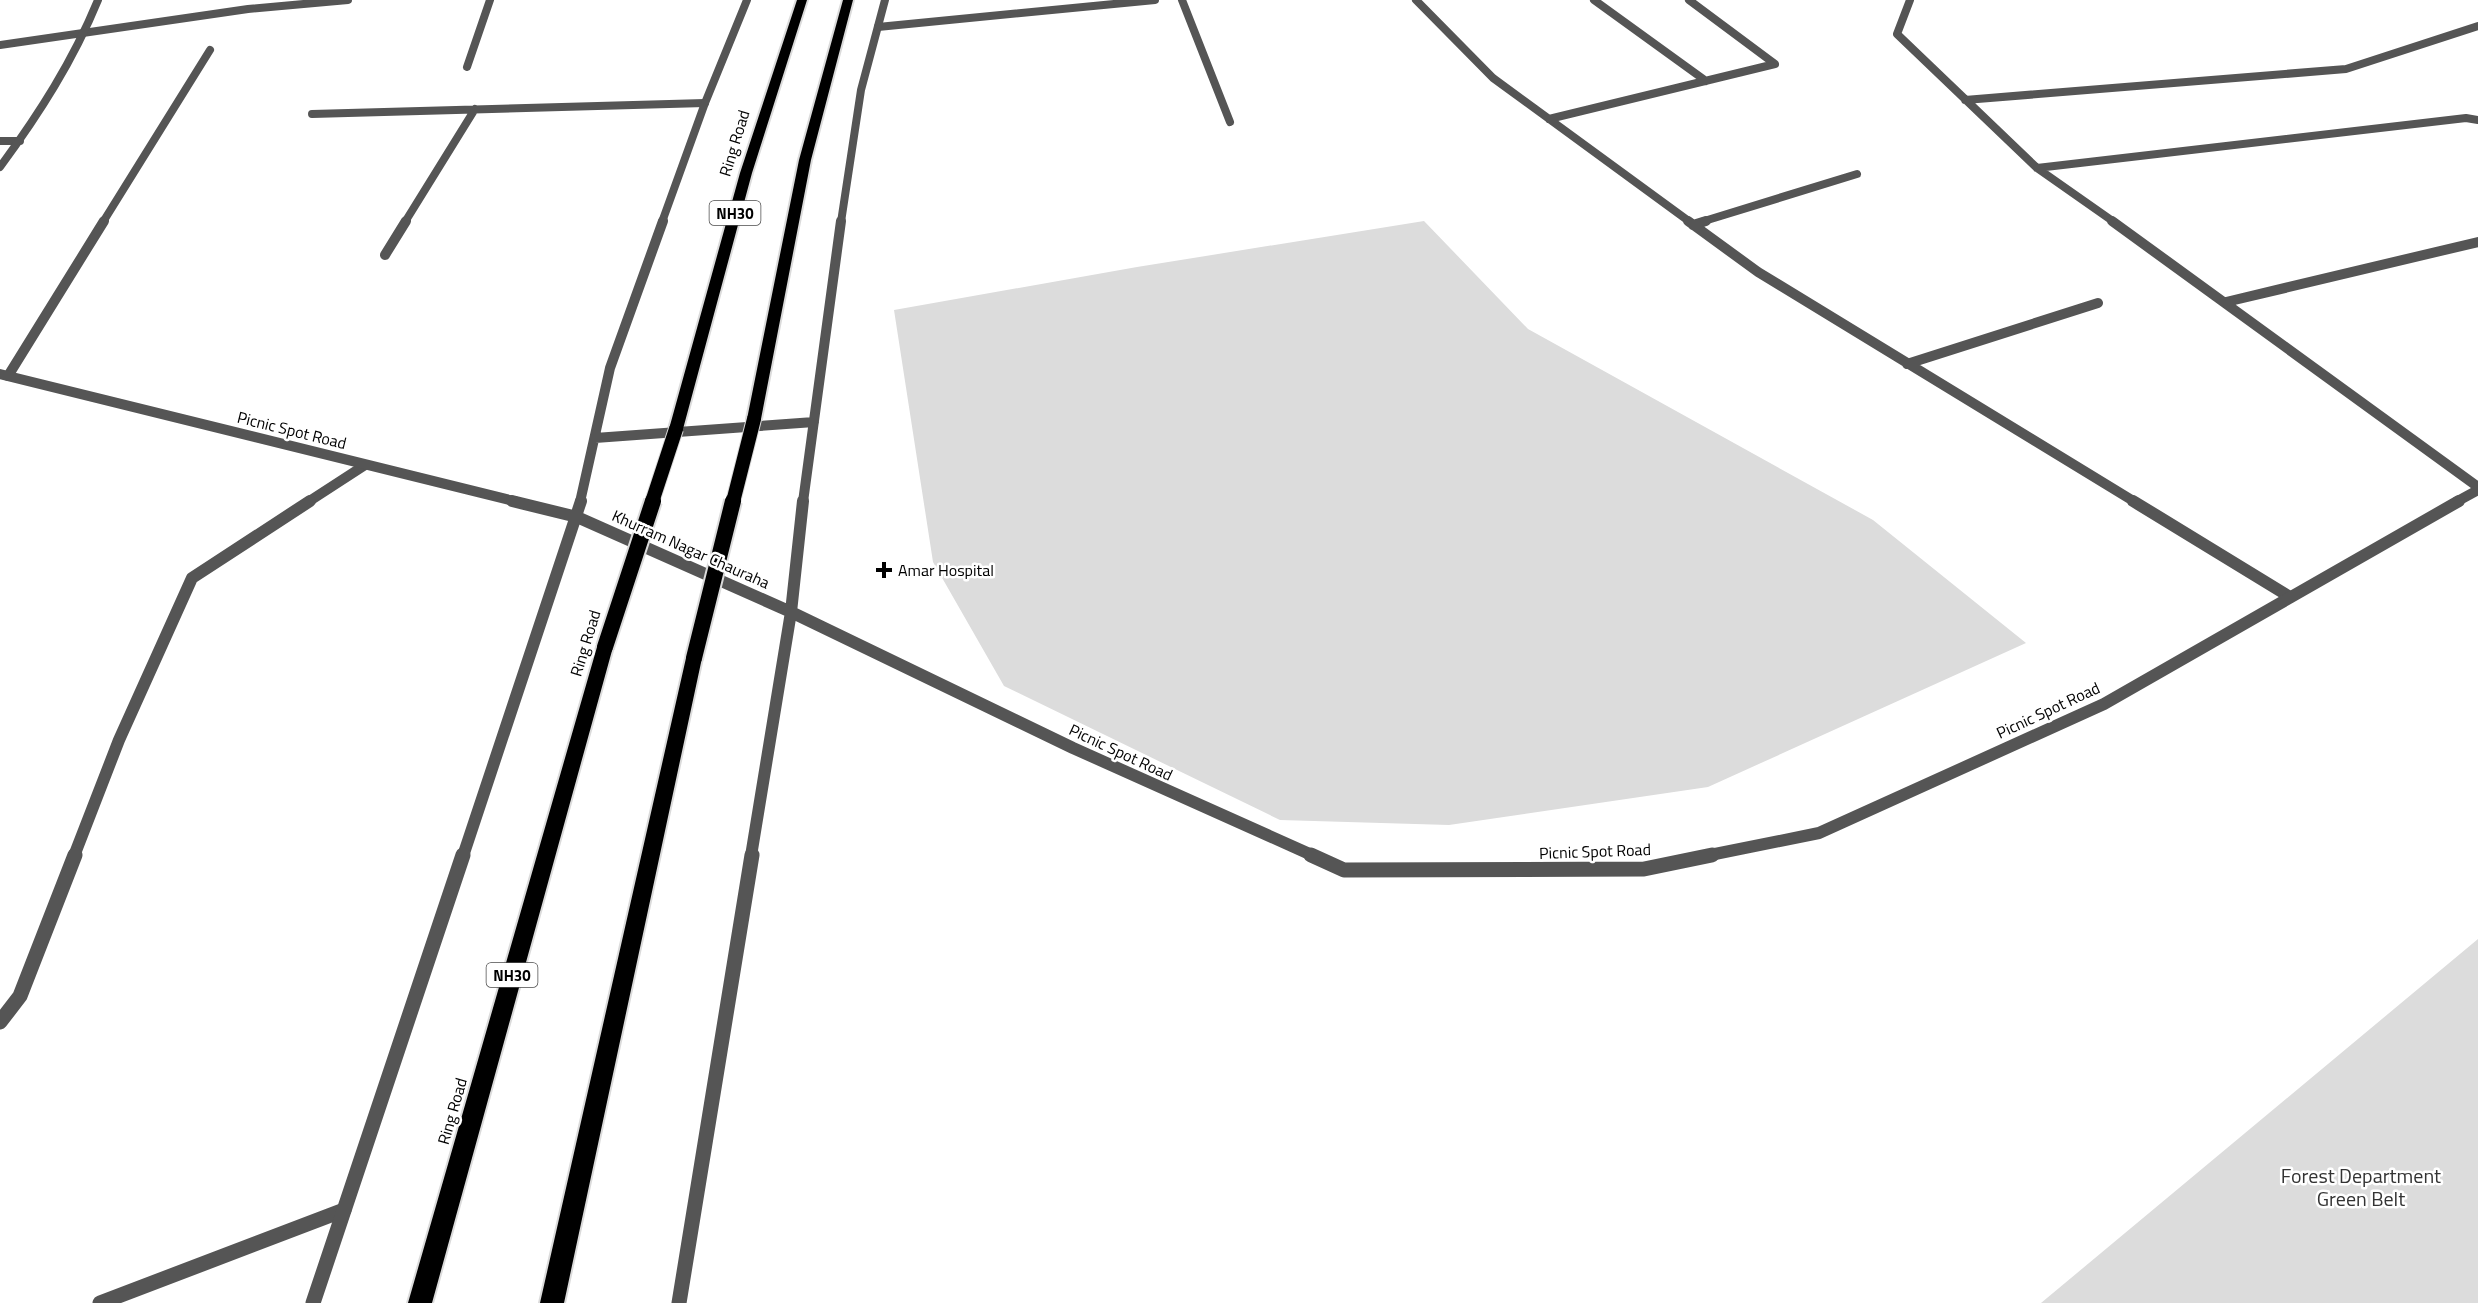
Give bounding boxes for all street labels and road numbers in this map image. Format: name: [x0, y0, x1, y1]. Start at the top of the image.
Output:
street label: Ring Road: [713, 107, 755, 179]
road number: NH30: [710, 201, 760, 225]
street label: Picnic Spot Road: [235, 405, 349, 455]
street label: Khurram Nagar Chauraha: [608, 503, 774, 595]
street label: Ring Road: [564, 607, 606, 679]
street label: Picnic Spot Road: [1992, 675, 2104, 745]
street label: Picnic Spot Road: [1065, 717, 1177, 787]
street label: Picnic Spot Road: [1539, 837, 1651, 865]
road number: NH30: [486, 963, 538, 987]
street label: Ring Road: [431, 1075, 473, 1147]

